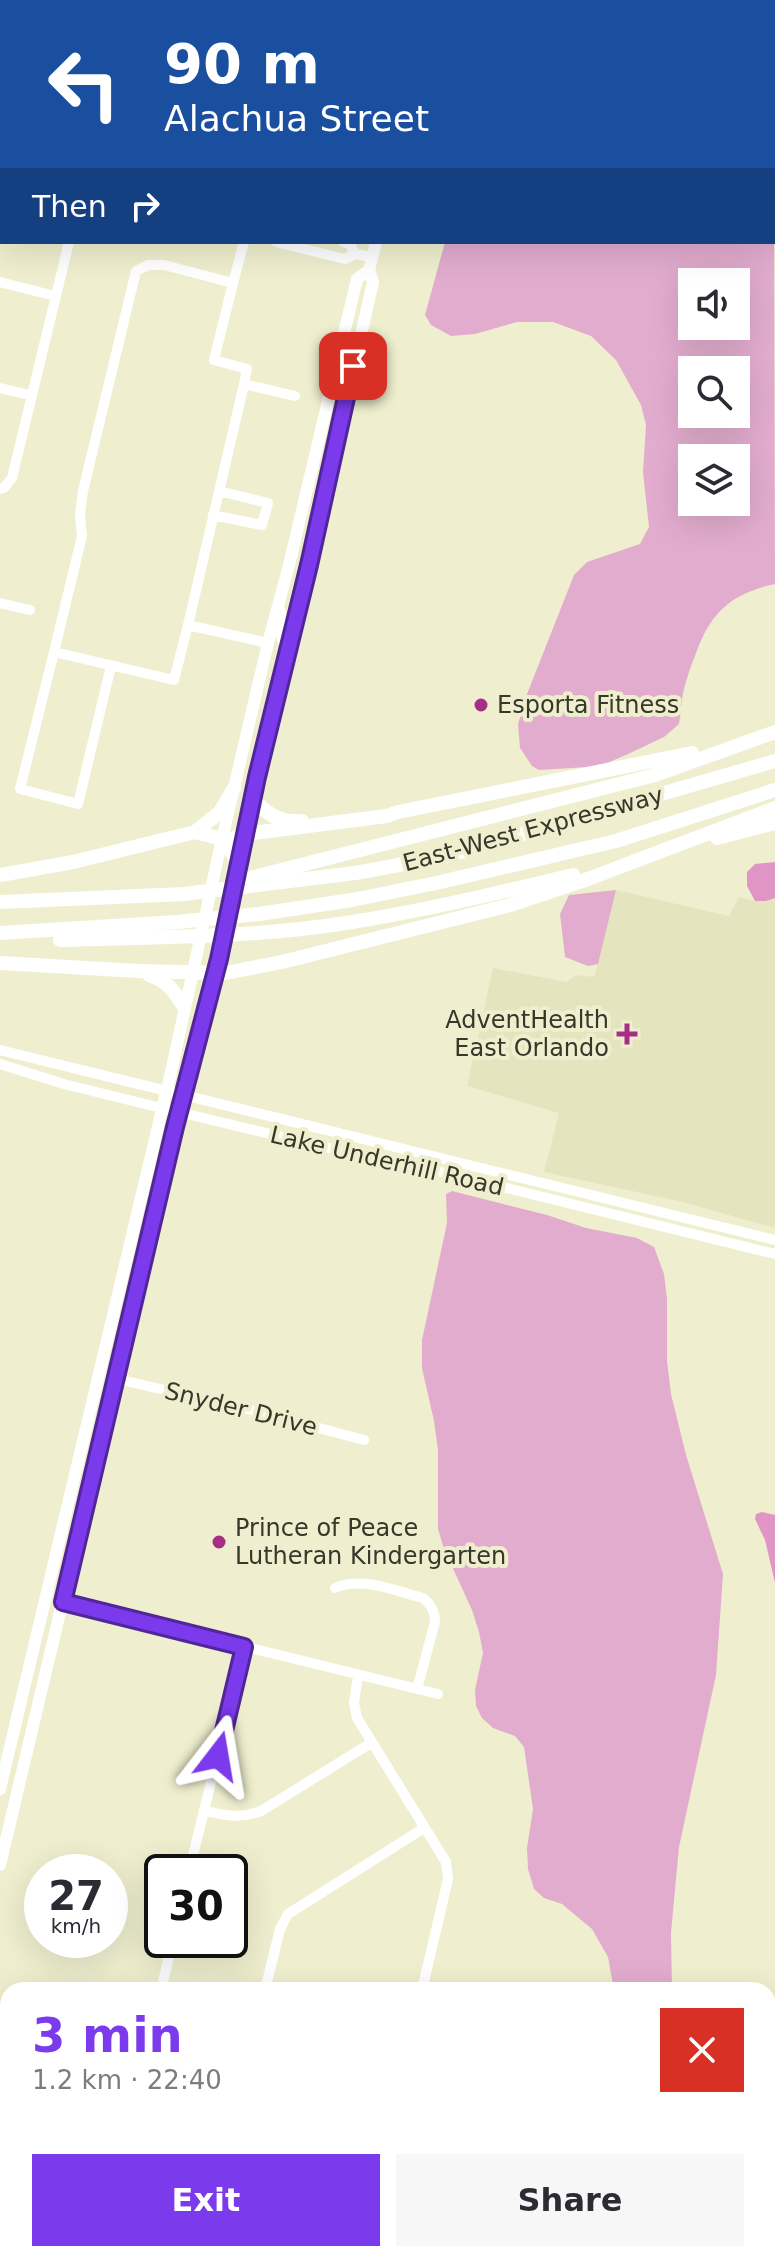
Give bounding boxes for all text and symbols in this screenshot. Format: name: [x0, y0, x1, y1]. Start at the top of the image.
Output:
text: 90 m: [164, 31, 320, 96]
icon: left: [32, 32, 136, 136]
text: Alachua Street: [164, 98, 429, 139]
icon: right: [123, 184, 167, 228]
text: Then: [32, 189, 107, 224]
map controls: [678, 268, 750, 516]
button: sound: [678, 268, 750, 340]
pin: [319, 332, 387, 400]
icon: arrive: [331, 344, 375, 388]
button: search: [678, 356, 750, 428]
button: layers: [678, 444, 750, 516]
place label: Esporta Fitness: [497, 691, 679, 719]
marker: Esporta Fitness: [472, 696, 490, 714]
street label: East-West Expressway: [400, 781, 666, 877]
place label: AdventHealth East Orlando: [445, 1006, 609, 1062]
marker: AdventHealth East Orlando: [616, 1023, 638, 1045]
street label: Lake Underhill Road: [268, 1120, 506, 1202]
street label: Snyder Drive: [162, 1377, 320, 1441]
place label: Prince of Peace Lutheran Kindergarten: [235, 1514, 506, 1570]
marker: Prince of Peace Lutheran Kindergarten: [210, 1533, 228, 1551]
position arrow: [176, 1714, 260, 1798]
speed limit sign: 30: [144, 1854, 248, 1958]
text: 27: [48, 1873, 104, 1919]
text: km/h: [51, 1914, 101, 1938]
text: 3 min: [32, 2007, 183, 2063]
button: close: [660, 2008, 744, 2092]
text: 1.2 km · 22:40: [32, 2065, 222, 2095]
button: Exit: [32, 2154, 380, 2246]
button: Share: [396, 2154, 744, 2246]

